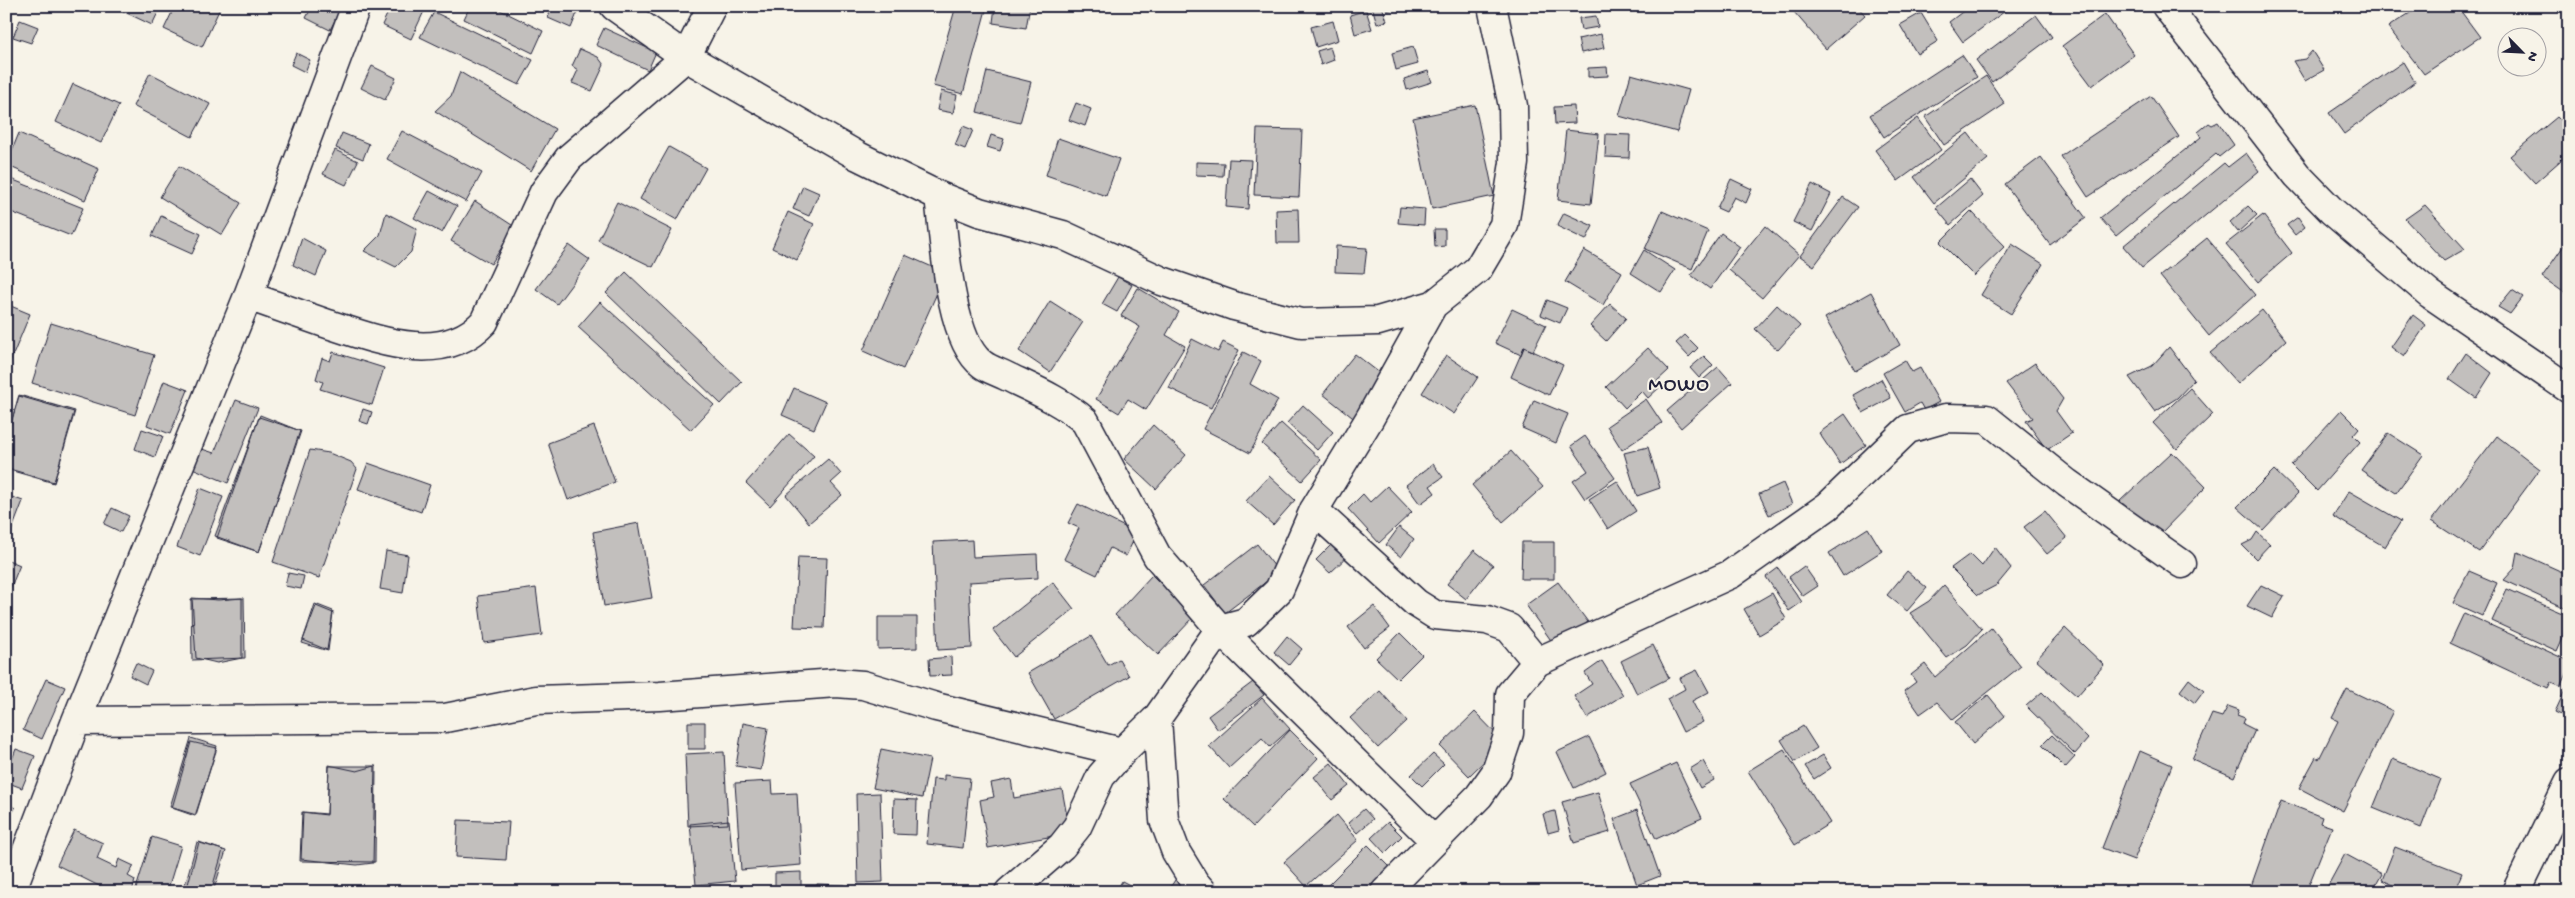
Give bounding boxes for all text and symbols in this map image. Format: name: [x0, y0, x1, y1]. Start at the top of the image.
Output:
north arrow: [2498, 28, 2548, 78]
text: N: [2522, 49, 2541, 64]
district label: MOWO: [1648, 374, 1710, 399]

